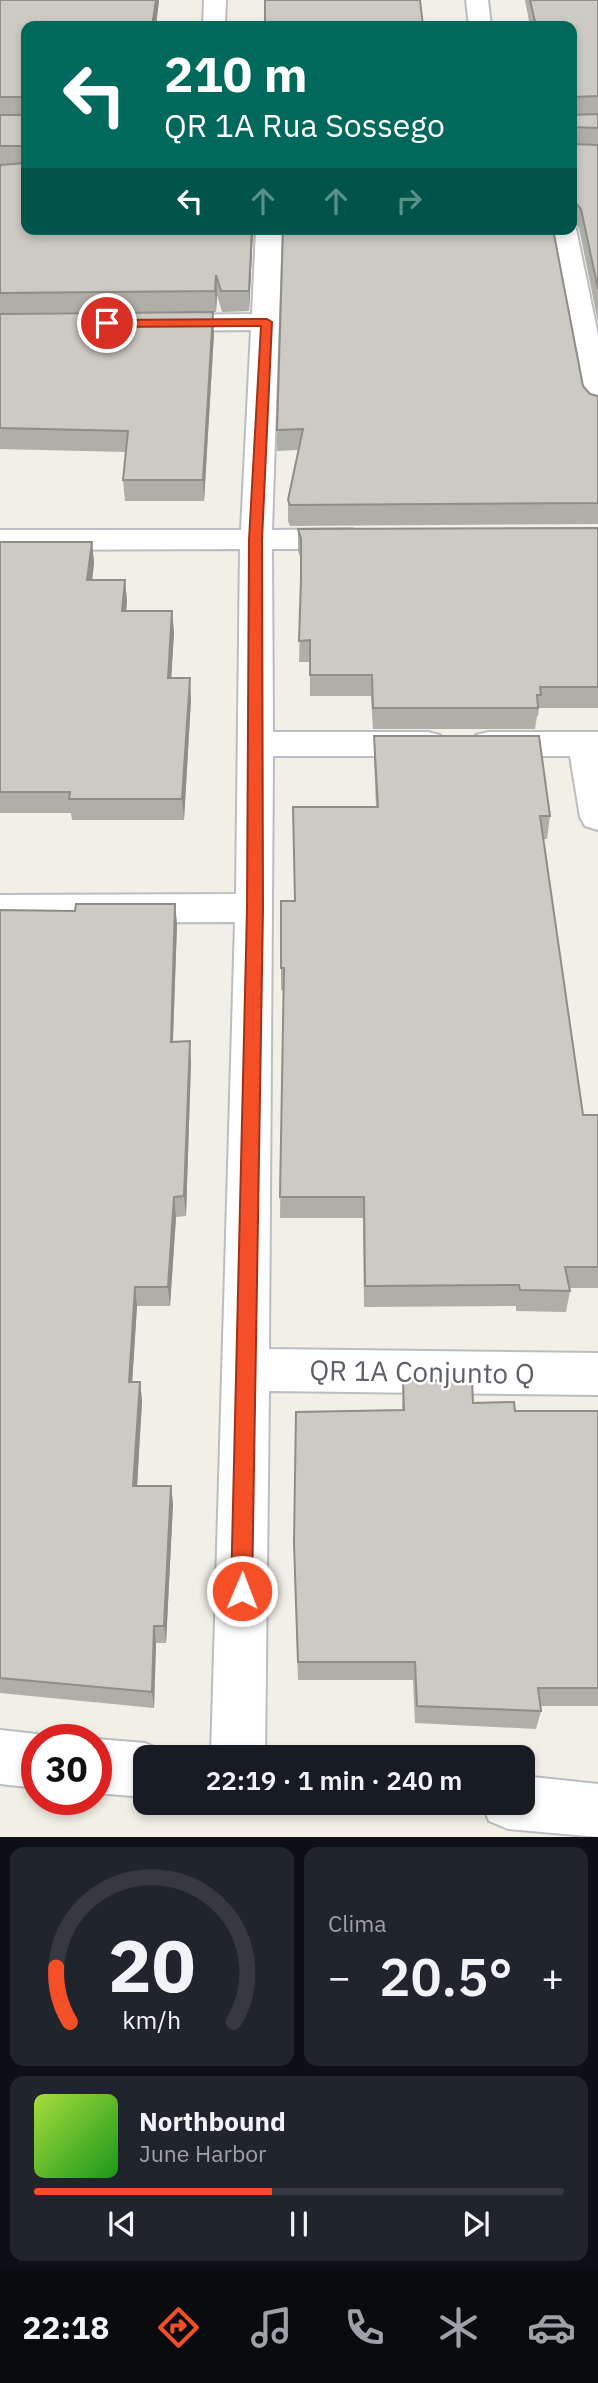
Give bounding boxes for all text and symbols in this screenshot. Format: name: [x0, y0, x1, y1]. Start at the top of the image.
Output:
text: 210 m: [164, 42, 308, 105]
icon: left: [49, 49, 140, 140]
text: QR 1A Rua Sossego: [164, 104, 445, 146]
icon: left: [171, 182, 209, 220]
icon: ahead: [244, 182, 282, 220]
icon: ahead: [317, 182, 355, 220]
icon: right: [390, 182, 428, 220]
pin: [77, 293, 137, 353]
icon: arrive: [88, 304, 126, 342]
street label: QR 1A Conjunto Q: [309, 1351, 535, 1392]
position arrow: [205, 1554, 279, 1628]
speed limit sign: 30: [21, 1724, 112, 1815]
text: 22:19 · 1 min · 240 m: [206, 1763, 462, 1797]
text: Clima: [328, 1908, 387, 1938]
text: 20: [108, 1918, 196, 2013]
text: 20.5°: [379, 1943, 513, 2010]
text: −: [328, 1952, 351, 2001]
text: +: [541, 1952, 564, 2001]
text: km/h: [123, 2003, 181, 2036]
text: Northbound: [139, 2104, 286, 2138]
text: June Harbor: [139, 2138, 267, 2168]
icon: previous: [103, 2205, 141, 2243]
icon: pause: [280, 2205, 318, 2243]
icon: next: [457, 2205, 495, 2243]
icon: directions: [154, 2303, 203, 2352]
icon: music: [247, 2303, 296, 2352]
icon: phone: [340, 2303, 389, 2352]
icon: climate: [434, 2303, 483, 2352]
icon: car: [527, 2303, 576, 2352]
text: 22:18: [22, 2306, 110, 2348]

